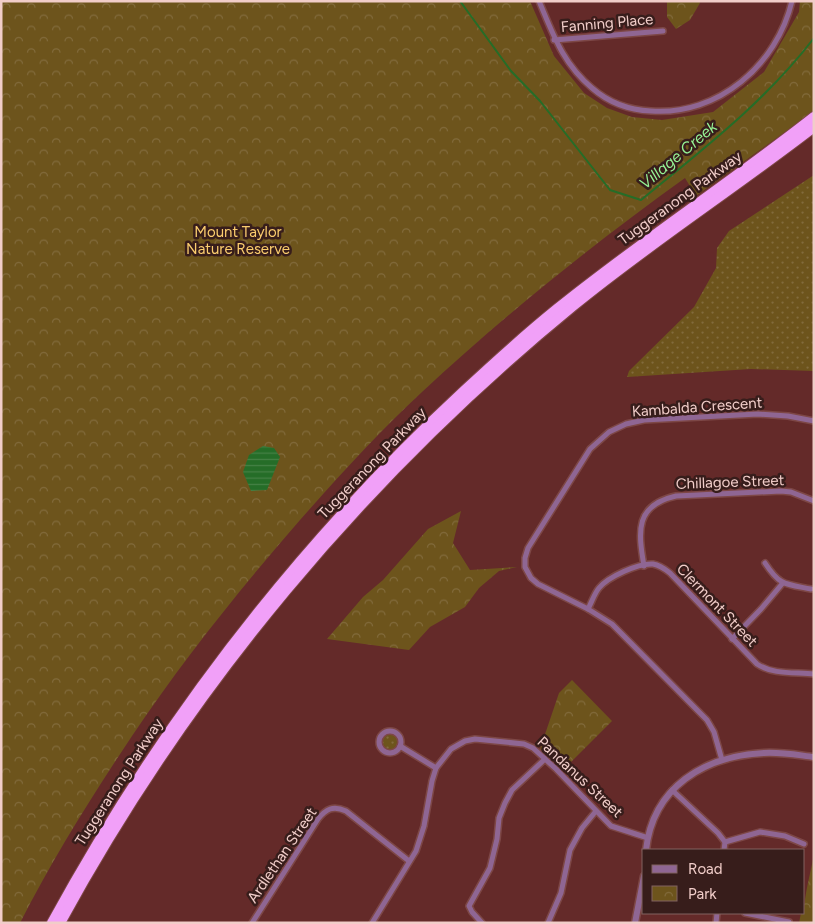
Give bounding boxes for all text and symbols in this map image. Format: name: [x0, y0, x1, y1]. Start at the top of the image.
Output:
street label: Fanning Place: [560, 10, 654, 36]
water label: Village Creek: [635, 116, 722, 193]
street label: Tuggeranong Parkway: [615, 147, 745, 249]
park label: Mount Taylor Nature Reserve: [186, 223, 290, 258]
street label: Kambalda Crescent: [631, 393, 763, 421]
street label: Tuggeranong Parkway: [314, 403, 430, 522]
street label: Chillagoe Street: [676, 471, 785, 493]
street label: Clermont Street: [673, 560, 761, 651]
street label: Tuggeranong Parkway: [71, 715, 167, 849]
street label: Pandanus Street: [533, 733, 627, 821]
street label: Ardlethan Street: [243, 804, 321, 906]
legend: [642, 849, 805, 914]
text: Road: [688, 860, 723, 878]
text: Park: [688, 885, 717, 903]

